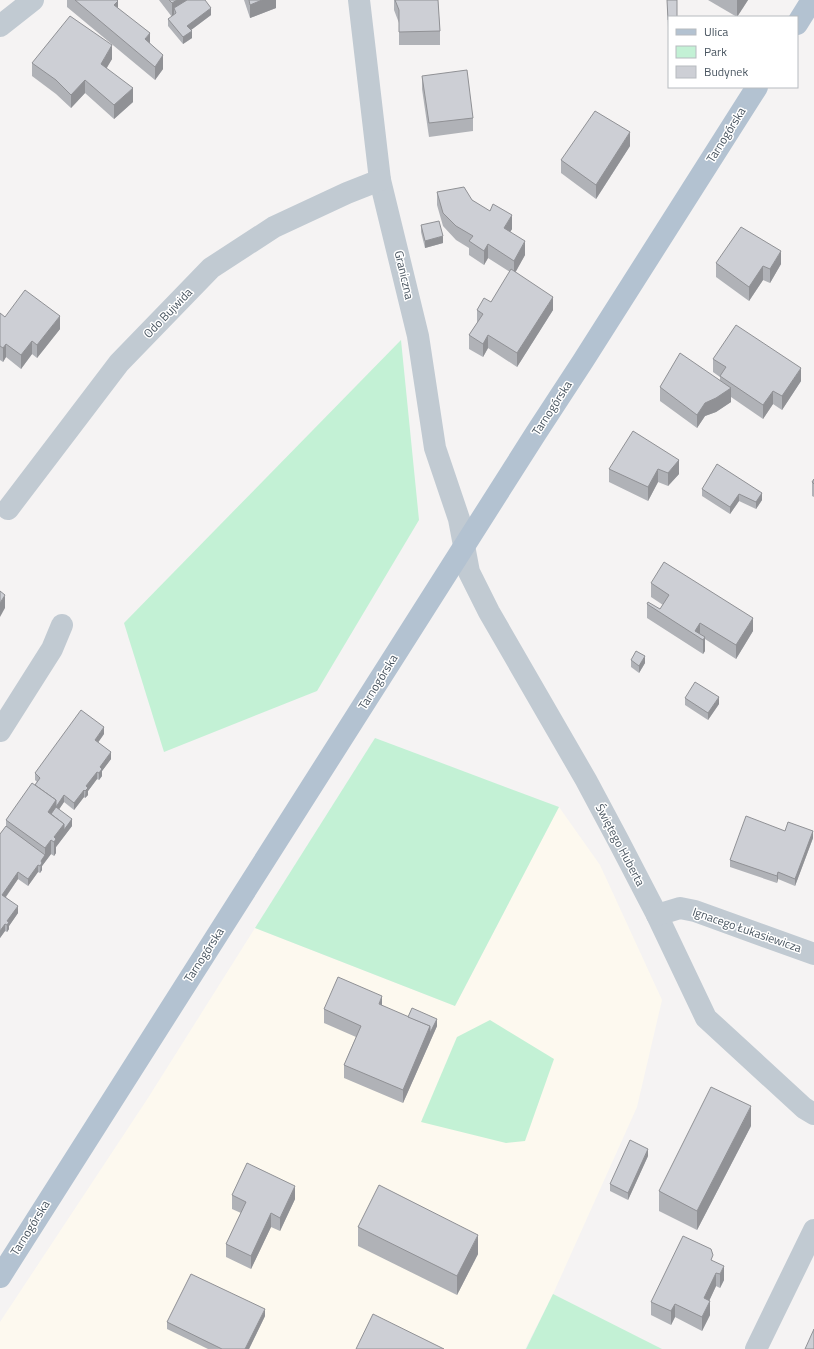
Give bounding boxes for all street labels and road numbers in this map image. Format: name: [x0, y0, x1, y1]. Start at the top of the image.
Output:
street label: Tarnogórska: [701, 103, 750, 166]
street label: Graniczna: [390, 248, 419, 301]
street label: Odo Bujwida: [139, 283, 197, 342]
street label: Tarnogórska: [527, 376, 576, 439]
street label: Tarnogórska: [353, 650, 402, 713]
street label: Świętego Huberta: [591, 800, 650, 889]
street label: Ignacego Łukasiewicza: [690, 902, 804, 957]
street label: Tarnogórska: [179, 923, 228, 986]
street label: Tarnogórska: [5, 1196, 54, 1259]

